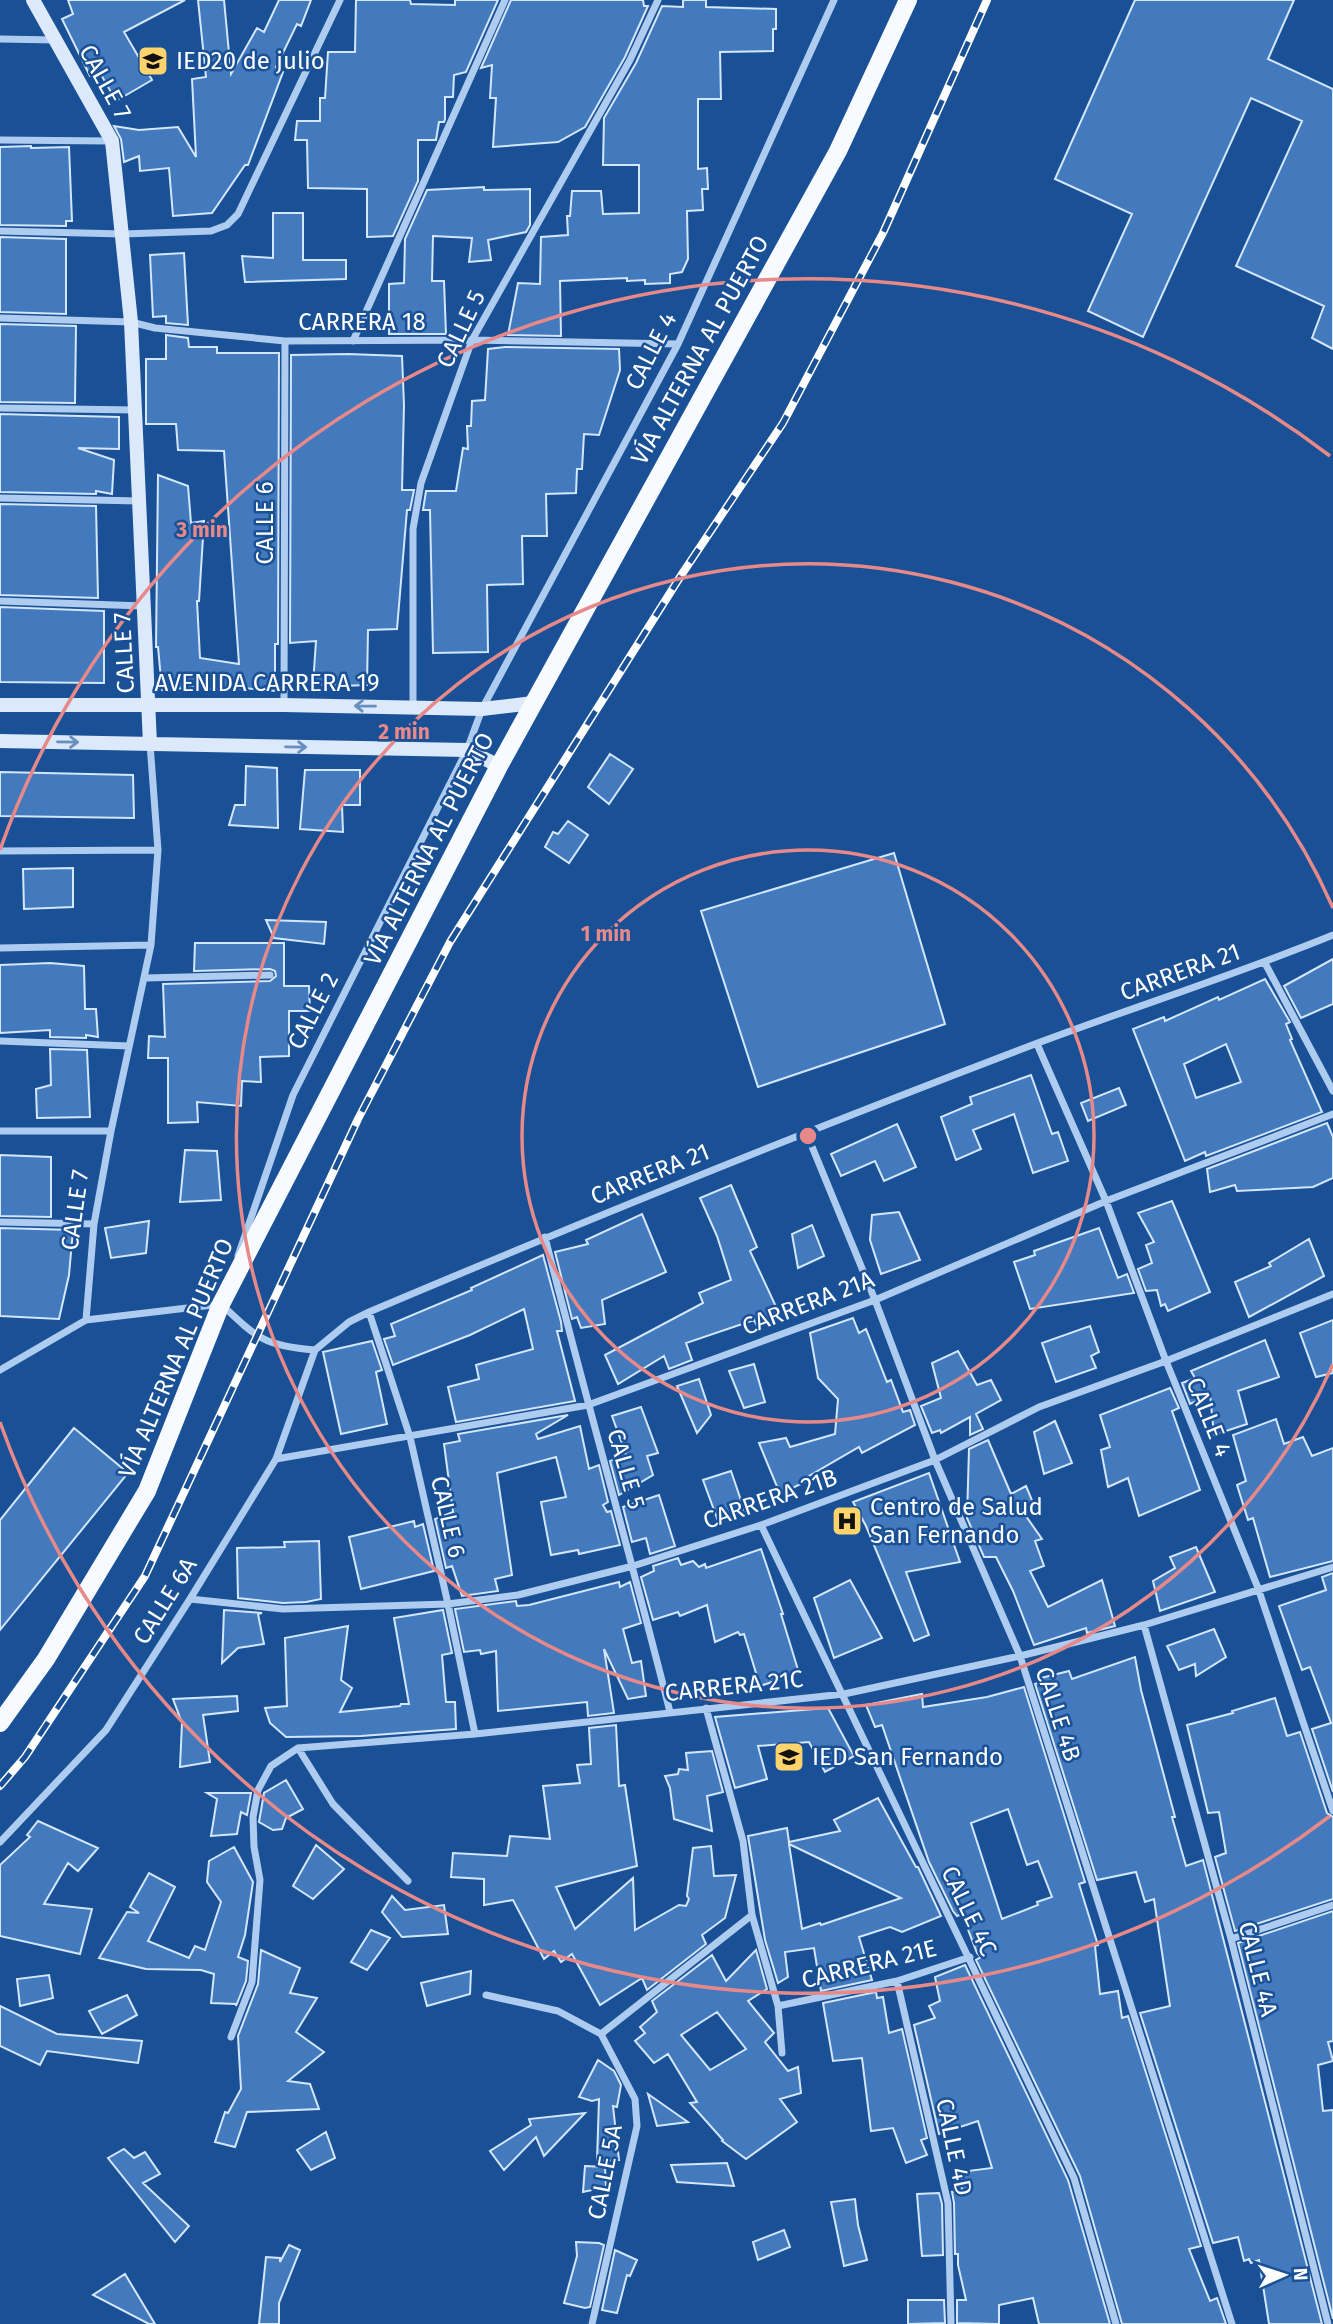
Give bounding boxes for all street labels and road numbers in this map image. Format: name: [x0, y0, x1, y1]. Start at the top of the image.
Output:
street label: CALLE 7: [73, 40, 137, 124]
street label: VÍA ALTERNA AL PUERTO: [624, 230, 775, 469]
street label: CALLE 5: [431, 286, 491, 372]
street label: CALLE 4: [620, 307, 682, 394]
street label: CARRERA 18: [298, 308, 426, 336]
street label: CALLE 6: [251, 481, 279, 565]
street label: CALLE 7: [108, 612, 140, 694]
street label: AVENIDA CARRERA 19: [154, 669, 380, 697]
street label: VÍA ALTERNA AL PUERTO: [357, 727, 500, 970]
street label: CARRERA 21: [1116, 937, 1244, 1007]
street label: CALLE 2: [282, 968, 344, 1054]
street label: CARRERA 21: [587, 1138, 713, 1210]
street label: CALLE 7: [56, 1168, 94, 1252]
street label: VÍA ALTERNA AL PUERTO: [112, 1234, 239, 1482]
street label: CARRERA 21A: [738, 1265, 878, 1341]
street label: CALLE 4: [1180, 1373, 1238, 1461]
street label: CALLE 5: [601, 1426, 651, 1512]
street label: CARRERA 21B: [699, 1463, 841, 1535]
street label: CALLE 6: [425, 1473, 471, 1561]
street label: CALLE 6A: [127, 1552, 203, 1649]
street label: CALLE 4B: [1030, 1663, 1086, 1765]
street label: CARRERA 21C: [664, 1665, 804, 1707]
street label: CALLE 4C: [935, 1861, 1003, 1961]
street label: CALLE 4A: [1233, 1919, 1283, 2020]
street label: CARRERA 21E: [799, 1934, 939, 1994]
street label: CALLE 4D: [930, 2096, 978, 2198]
street label: CALLE 5A: [582, 2122, 628, 2222]

